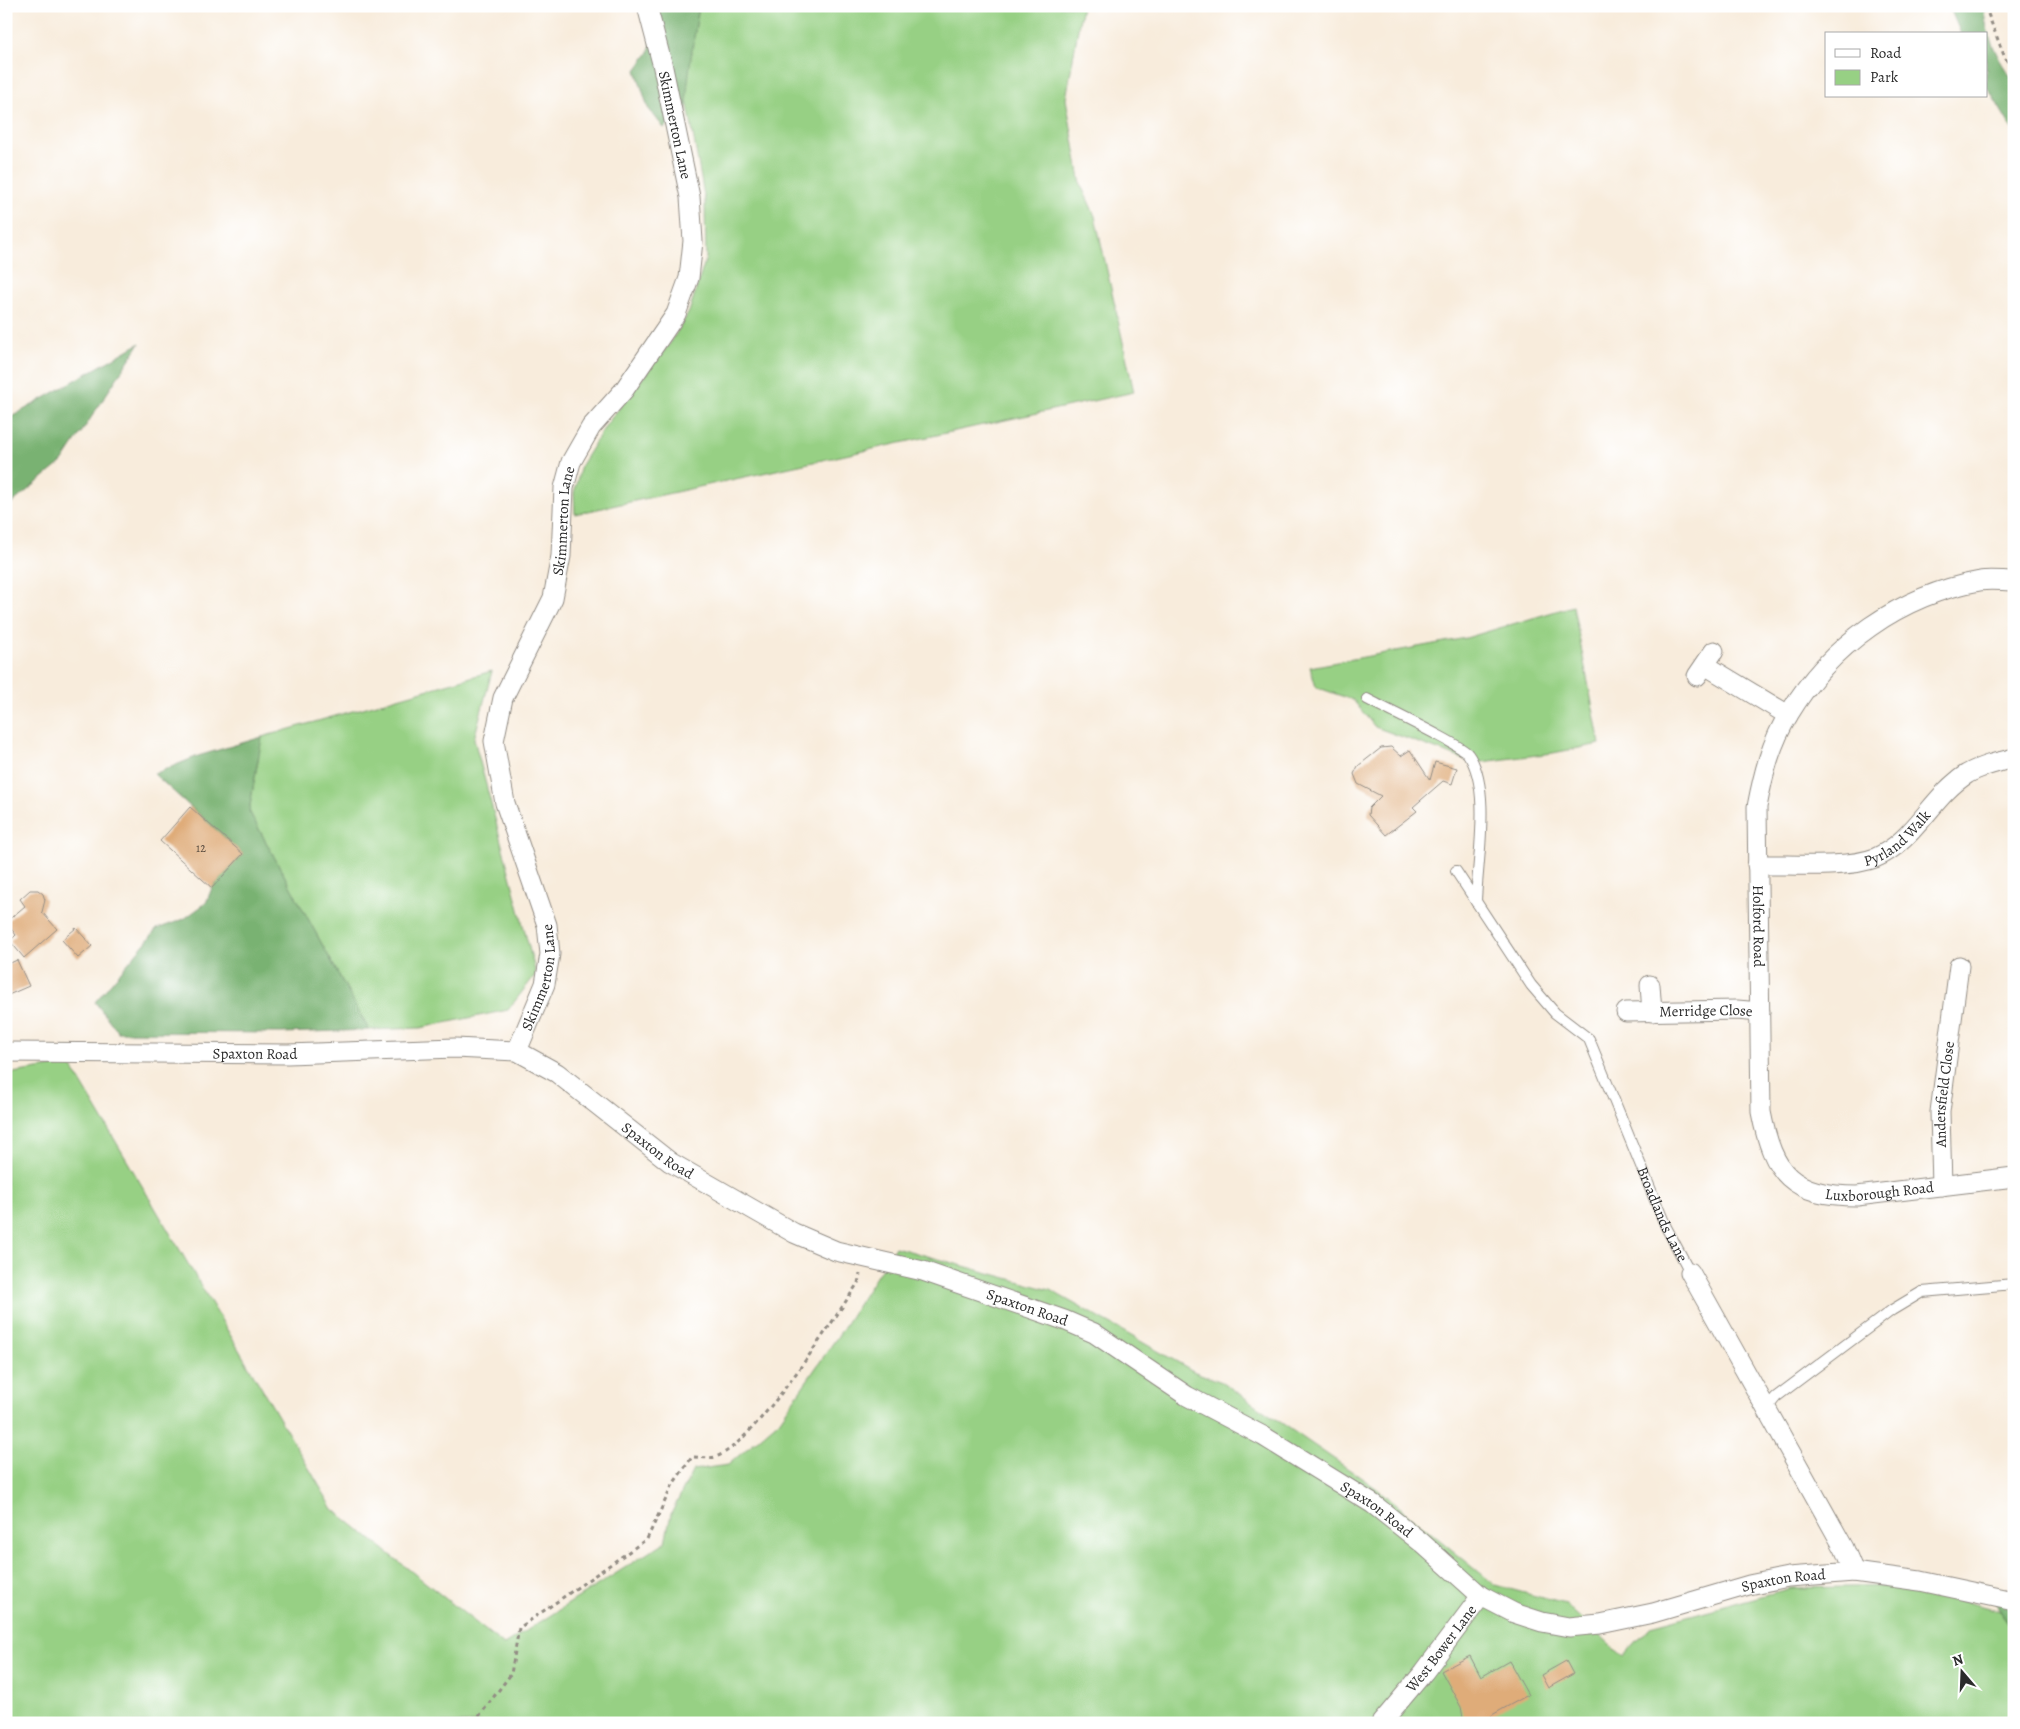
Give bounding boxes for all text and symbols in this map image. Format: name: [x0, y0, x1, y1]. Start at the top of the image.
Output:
legend: [1825, 32, 1988, 98]
text: Road: [1870, 43, 1902, 63]
text: Park: [1870, 67, 1899, 87]
street label: Skimmerton Lane: [654, 69, 696, 181]
street label: Skimmerton Lane: [547, 464, 580, 577]
street label: Pyrland Walk: [1862, 806, 1935, 871]
house number: 12: [196, 840, 206, 856]
street label: Holford Road: [1748, 885, 1769, 968]
street label: Skimmerton Lane: [517, 923, 560, 1034]
street label: Merridge Close: [1659, 1000, 1754, 1021]
street label: Andersfield Close: [1930, 1040, 1959, 1149]
street label: Spaxton Road: [212, 1043, 299, 1064]
street label: Spaxton Road: [617, 1118, 698, 1184]
street label: Broadlands Lane: [1632, 1163, 1693, 1265]
street label: Luxborough Road: [1824, 1177, 1936, 1206]
street label: Spaxton Road: [984, 1284, 1072, 1331]
street label: Spaxton Road: [1337, 1476, 1418, 1543]
street label: Spaxton Road: [1739, 1564, 1827, 1597]
street label: West Bower Lane: [1401, 1600, 1481, 1697]
north arrow: [1938, 1646, 1988, 1696]
text: N: [1950, 1650, 1966, 1671]

